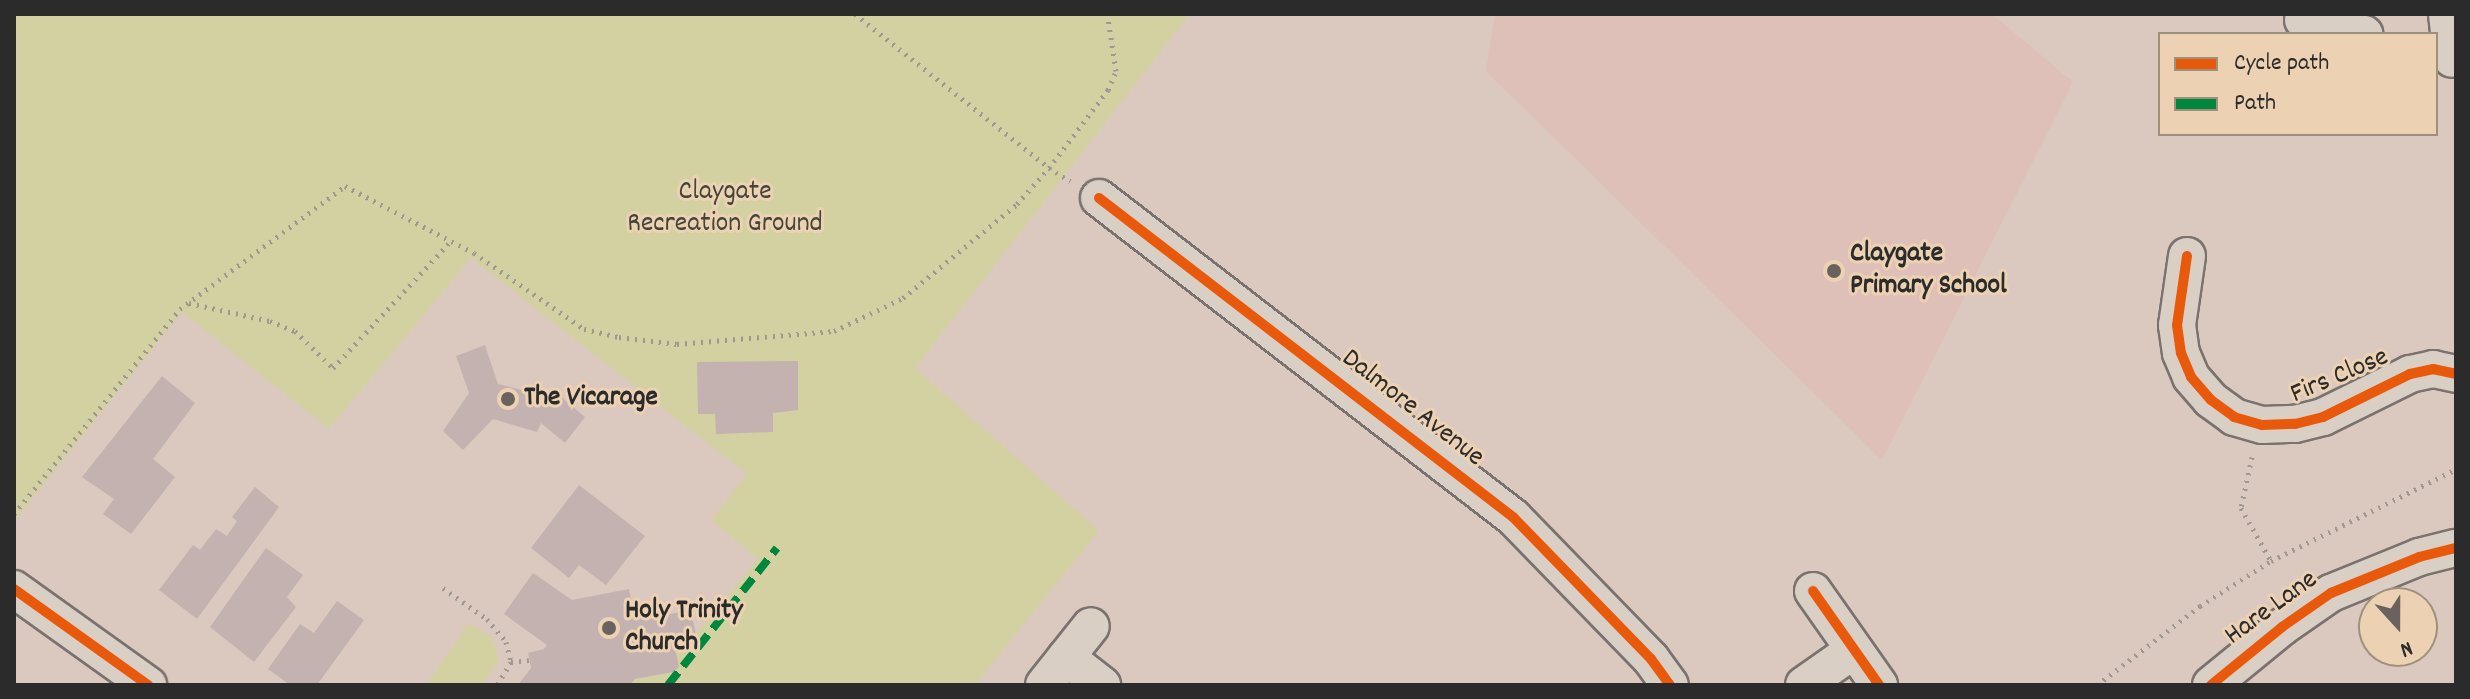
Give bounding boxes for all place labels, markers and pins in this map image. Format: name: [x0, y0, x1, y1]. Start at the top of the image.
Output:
place label: Claygate Primary School: [1850, 238, 2007, 304]
marker: Claygate Primary School: [1825, 262, 1843, 280]
place label: The Vicarage: [524, 382, 658, 416]
marker: The Vicarage: [499, 390, 517, 408]
place label: Holy Trinity Church: [625, 595, 743, 661]
marker: Holy Trinity Church: [600, 619, 618, 637]

